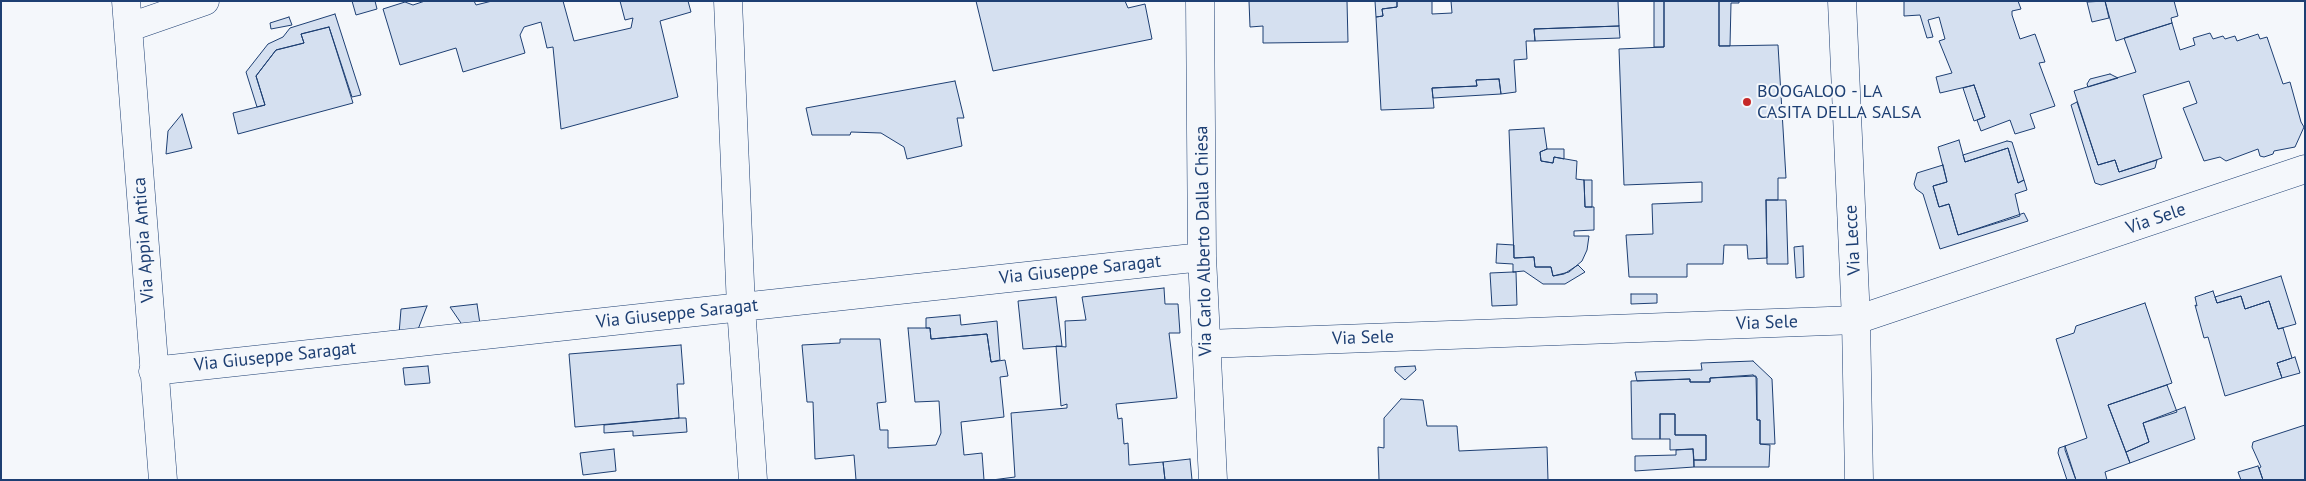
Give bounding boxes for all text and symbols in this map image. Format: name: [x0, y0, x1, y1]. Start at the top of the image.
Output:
place label: BOOGALOO - LA CASITA DELLA SALSA: [1757, 81, 1921, 124]
marker: BOOGALOO - LA CASITA DELLA SALSA: [1741, 96, 1753, 108]
street label: Via Carlo Alberto Dalla Chiesa: [1191, 125, 1217, 357]
street label: Via Appia Antica: [129, 177, 159, 303]
street label: Via Sele: [2123, 199, 2189, 239]
street label: Via Lecce: [1840, 204, 1866, 276]
street label: Via Giuseppe Saragat: [998, 251, 1162, 289]
street label: Via Giuseppe Saragat: [595, 295, 759, 333]
street label: Via Sele: [1736, 311, 1798, 335]
street label: Via Sele: [1332, 326, 1394, 350]
street label: Via Giuseppe Saragat: [193, 338, 357, 376]

